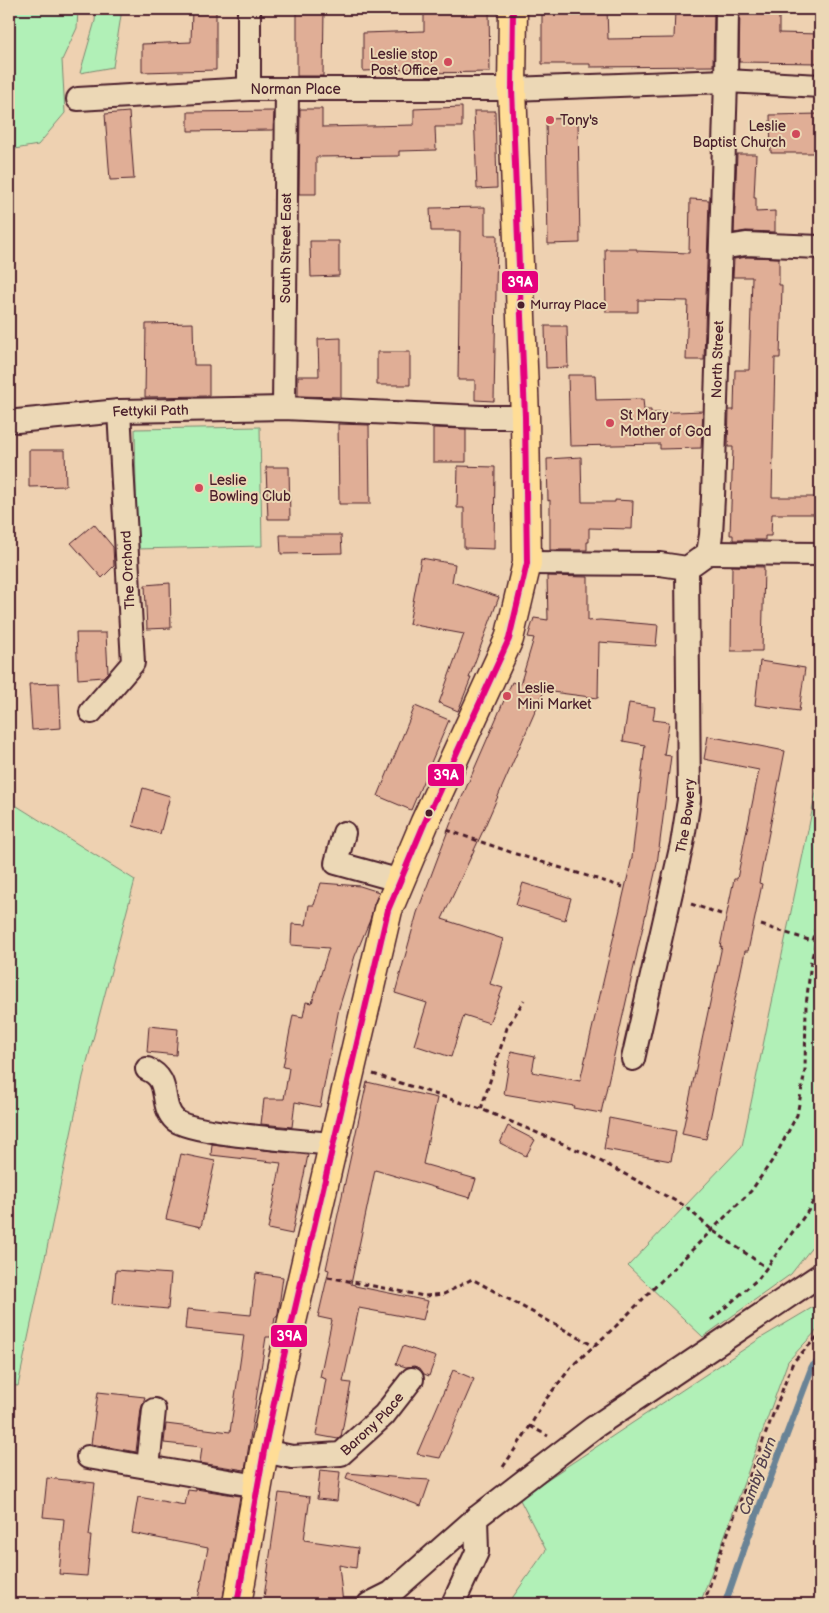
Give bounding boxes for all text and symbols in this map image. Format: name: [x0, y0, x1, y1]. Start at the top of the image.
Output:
place label: Leslie stop Post Office: [370, 46, 438, 79]
marker: Leslie stop Post Office: [442, 56, 454, 68]
street label: Norman Place: [251, 81, 341, 98]
place label: Tony's: [560, 112, 598, 129]
marker: Tony's: [544, 114, 556, 126]
place label: Leslie Baptist Church: [693, 118, 786, 151]
marker: Leslie Baptist Church: [790, 128, 802, 140]
street label: South Street East: [276, 192, 295, 303]
line badge: 39A: [501, 270, 539, 294]
text: 39A: [508, 274, 533, 291]
place label: Murray Place: [530, 297, 607, 313]
marker: Murray Place: [516, 300, 526, 310]
street label: North Street: [708, 320, 727, 399]
street label: Fettykil Path: [111, 401, 189, 420]
place label: St Mary Mother of God: [620, 407, 712, 440]
marker: St Mary Mother of God: [604, 417, 616, 429]
place label: Leslie Bowling Club: [209, 472, 291, 505]
marker: Leslie Bowling Club: [193, 482, 205, 494]
street label: The Orchard: [117, 530, 139, 610]
place label: Leslie Mini Market: [517, 680, 592, 713]
marker: Leslie Mini Market: [501, 690, 513, 702]
line badge: 39A: [427, 763, 465, 787]
text: 39A: [434, 767, 459, 784]
street label: The Bowery: [672, 778, 698, 855]
unlabelled marker: [424, 808, 434, 818]
line badge: 39A: [270, 1324, 308, 1348]
text: 39A: [277, 1328, 302, 1345]
street label: Barony Place: [337, 1389, 407, 1459]
water label: Camby Burn: [735, 1434, 781, 1518]

